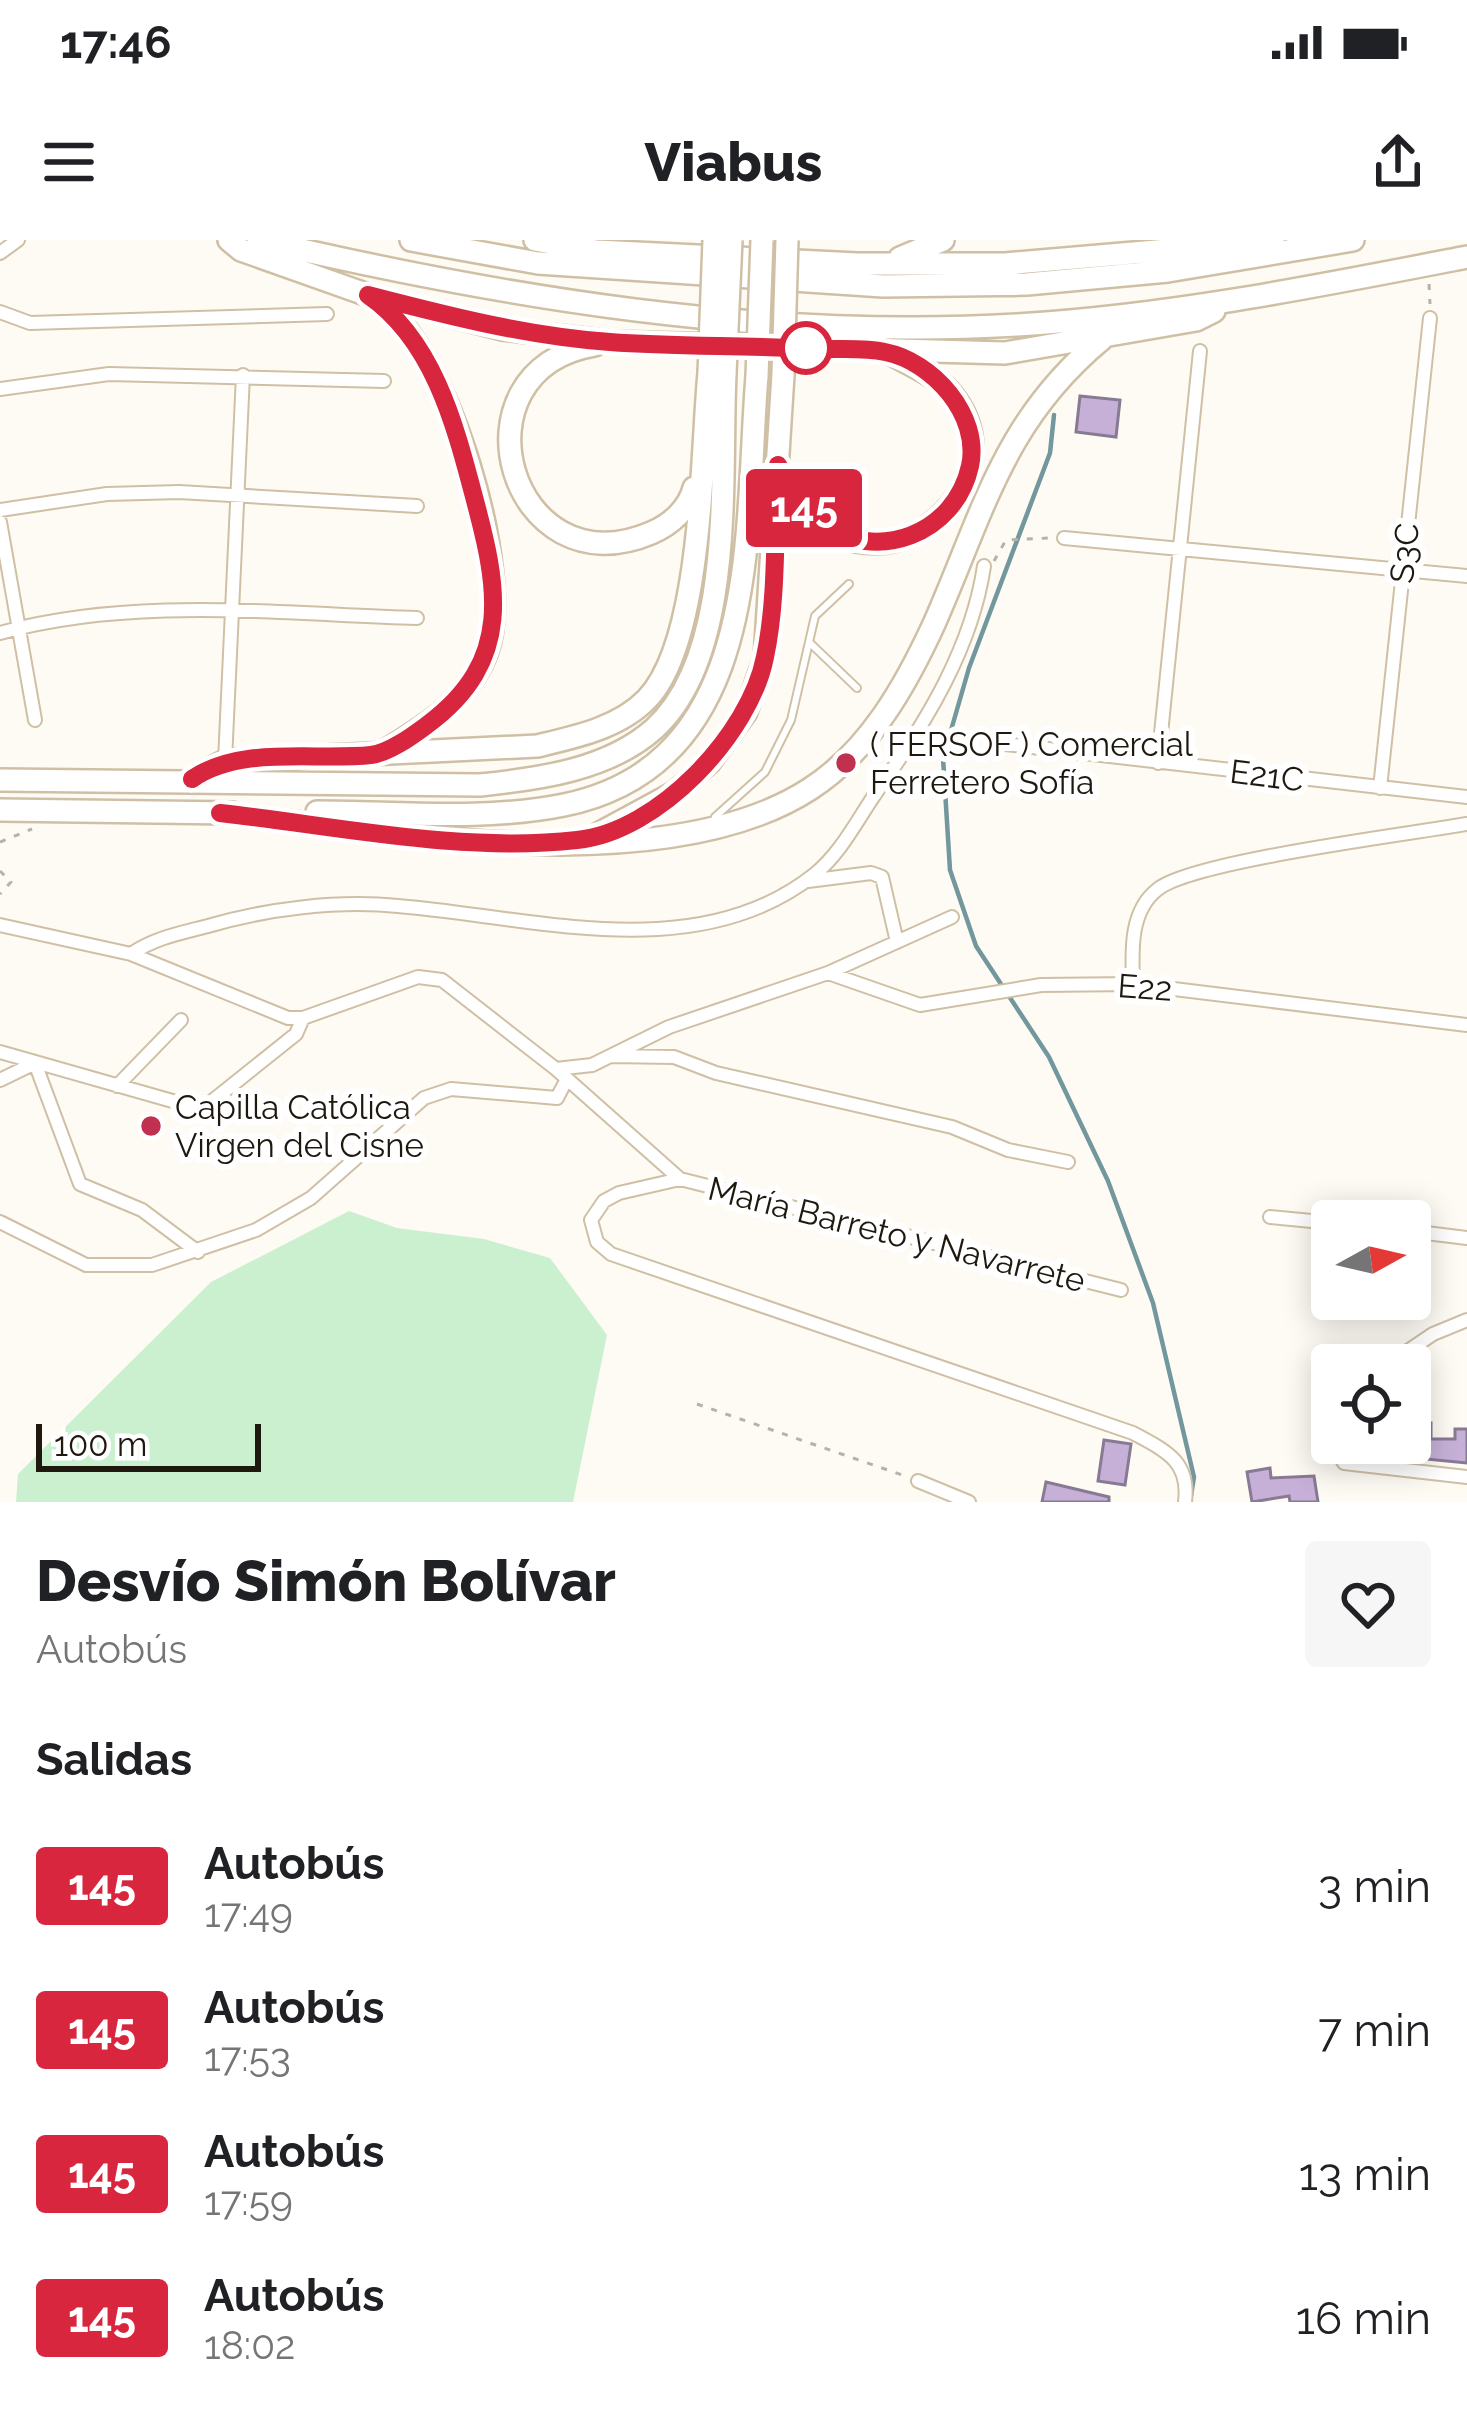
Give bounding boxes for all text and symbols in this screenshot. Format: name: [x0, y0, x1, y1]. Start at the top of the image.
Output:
text: 17:46: [60, 16, 172, 69]
icon: menu: [36, 129, 102, 195]
icon: share: [1365, 129, 1431, 195]
text: Viabus: [645, 130, 822, 194]
unlabelled marker: [781, 323, 831, 373]
line badge: 145: [735, 469, 873, 547]
text: 145: [770, 483, 838, 532]
street label: S3C: [1382, 521, 1427, 585]
place label: ( FERSOF ) Comercial Ferretero Sofía: [870, 725, 1194, 802]
marker: ( FERSOF ) Comercial Ferretero Sofía: [833, 750, 859, 776]
street label: E21C: [1228, 752, 1306, 799]
street label: E22: [1116, 966, 1174, 1009]
place label: Capilla Católica Virgen del Cisne: [175, 1088, 424, 1165]
marker: Capilla Católica Virgen del Cisne: [138, 1113, 164, 1139]
street label: María Barreto y Navarrete: [704, 1169, 1089, 1300]
north arrow: [1311, 1200, 1431, 1320]
map controls: [1311, 1200, 1431, 1464]
button: locate: [1311, 1344, 1431, 1464]
scale bar: [36, 1418, 261, 1471]
text: 100 m: [54, 1425, 147, 1464]
button: heart: [1305, 1541, 1431, 1667]
text: Desvío Simón Bolívar: [36, 1547, 616, 1614]
text: Autobús: [36, 1626, 187, 1672]
text: Salidas: [36, 1733, 192, 1786]
text: Autobús: [204, 1837, 384, 1890]
text: 3 min: [1318, 1860, 1431, 1913]
text: 145: [68, 1861, 136, 1910]
text: 17:49: [204, 1890, 293, 1936]
text: Autobús: [204, 1981, 384, 2034]
text: 7 min: [1318, 2004, 1431, 2057]
text: 145: [68, 2005, 136, 2054]
text: 17:53: [204, 2034, 291, 2080]
text: Autobús: [204, 2125, 384, 2178]
text: 13 min: [1299, 2148, 1431, 2201]
text: 145: [68, 2149, 136, 2198]
text: 17:59: [204, 2178, 293, 2224]
text: Autobús: [204, 2269, 384, 2322]
text: 16 min: [1296, 2292, 1431, 2345]
text: 145: [68, 2293, 136, 2342]
text: 18:02: [204, 2322, 295, 2368]

